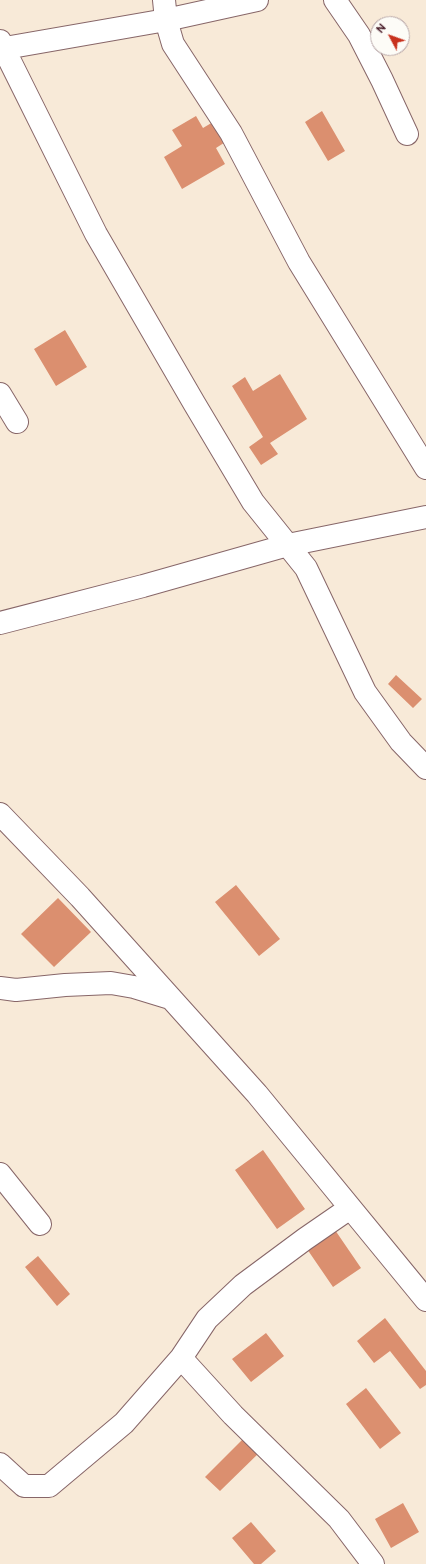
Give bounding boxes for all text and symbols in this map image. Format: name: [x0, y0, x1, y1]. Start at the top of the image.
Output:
north arrow: [370, 16, 410, 56]
text: N: [374, 21, 389, 36]

